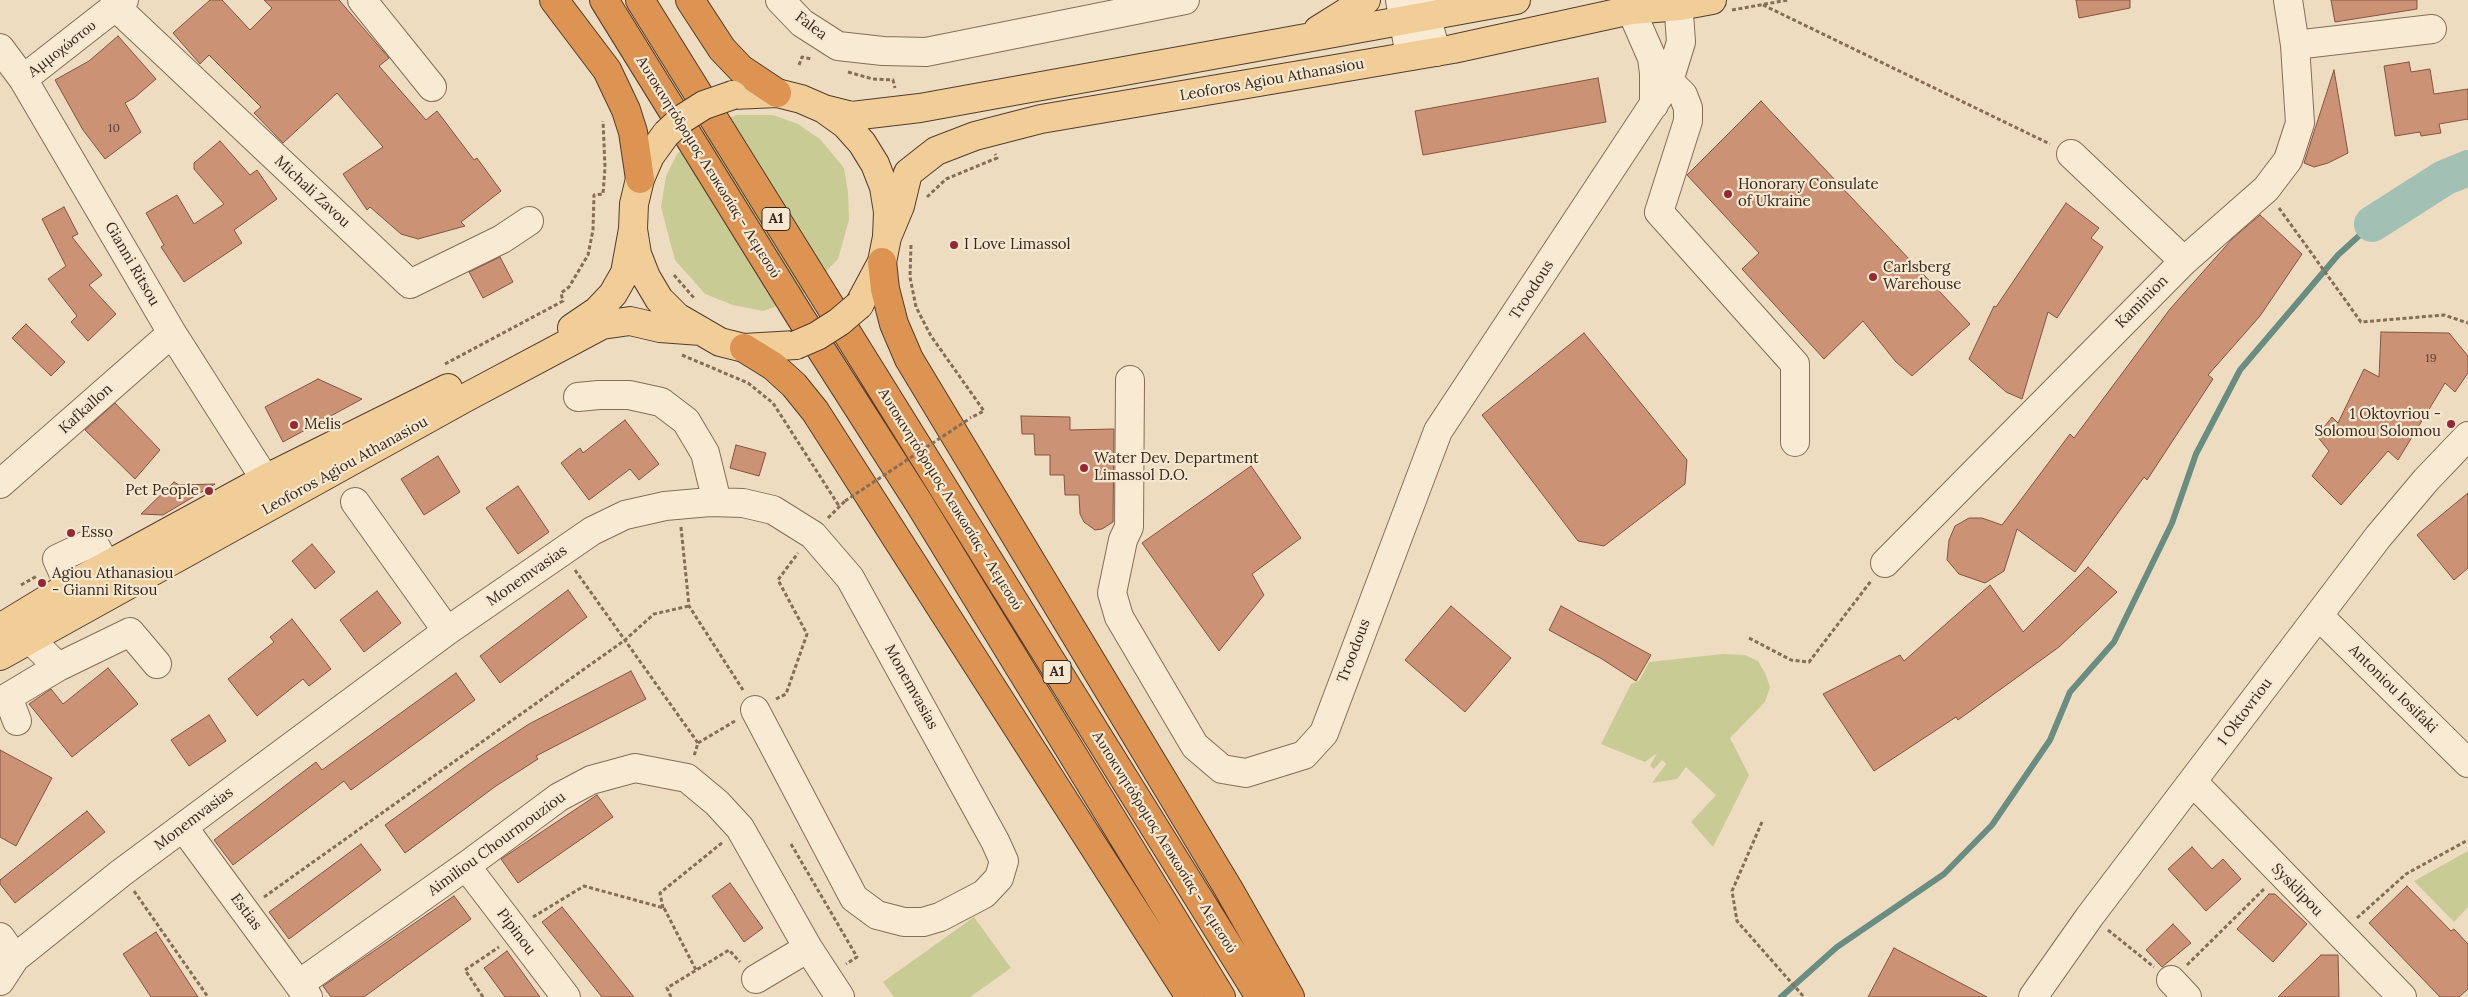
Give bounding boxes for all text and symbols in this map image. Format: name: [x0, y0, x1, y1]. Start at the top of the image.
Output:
street label: Falea: [791, 8, 831, 44]
street label: Αμμοχώστου: [24, 17, 100, 81]
street label: Αυτοκινητόδρομος Λευκωσίας - Λεμεσού: [632, 52, 784, 282]
street label: Leoforos Agiou Athanasiou: [1178, 55, 1366, 105]
house number: 10: [108, 122, 120, 136]
street label: Michali Zavou: [270, 152, 354, 232]
place label: Honorary Consulate of Ukraine: [1738, 176, 1879, 211]
marker: Honorary Consulate of Ukraine: [1722, 188, 1734, 200]
road number: A1: [762, 208, 790, 230]
street label: Gianni Ritsou: [101, 219, 163, 309]
place label: I Love Limassol: [964, 236, 1071, 254]
marker: I Love Limassol: [948, 239, 960, 251]
street label: Troodous: [1506, 257, 1558, 323]
place label: Carlsberg Warehouse: [1883, 259, 1961, 294]
marker: Carlsberg Warehouse: [1867, 271, 1879, 283]
street label: Kaminion: [2112, 272, 2172, 332]
house number: 19: [2425, 352, 2437, 366]
street label: Kafkallon: [56, 380, 116, 438]
street label: Αυτοκινητόδρομος Λευκωσίας - Λεμεσού: [874, 384, 1026, 614]
place label: 1 Oktovriou - Solomou Solomou: [2315, 406, 2441, 441]
street label: Leoforos Agiou Athanasiou: [259, 413, 431, 519]
place label: Melis: [304, 416, 341, 434]
marker: 1 Oktovriou - Solomou Solomou: [2445, 418, 2457, 430]
marker: Melis: [288, 419, 300, 431]
place label: Water Dev. Department Limassol D.O.: [1094, 450, 1259, 485]
marker: Water Dev. Department Limassol D.O.: [1078, 462, 1090, 474]
place label: Pet People: [125, 482, 199, 500]
marker: Pet People: [203, 485, 215, 497]
place label: Esso: [81, 524, 113, 542]
marker: Esso: [65, 527, 77, 539]
street label: Monemvasias: [483, 542, 571, 610]
place label: Agiou Athanasiou - Gianni Ritsou: [52, 565, 173, 600]
marker: Agiou Athanasiou - Gianni Ritsou: [36, 577, 48, 589]
street label: Troodous: [1334, 617, 1374, 685]
street label: Antoniou Iosifaki: [2345, 641, 2441, 737]
street label: Monemvasias: [880, 642, 942, 732]
road number: A1: [1043, 660, 1071, 684]
street label: 1 Oktovriou: [2214, 675, 2276, 749]
street label: Αυτοκινητόδρομος Λευκωσίας - Λεμεσού: [1088, 727, 1240, 957]
street label: Monemvasias: [151, 784, 237, 854]
street label: Aimiliou Chourmouziou: [425, 788, 569, 900]
street label: Sysklipou: [2267, 860, 2327, 920]
street label: Estias: [226, 890, 266, 934]
street label: Pipinou: [493, 905, 539, 959]

